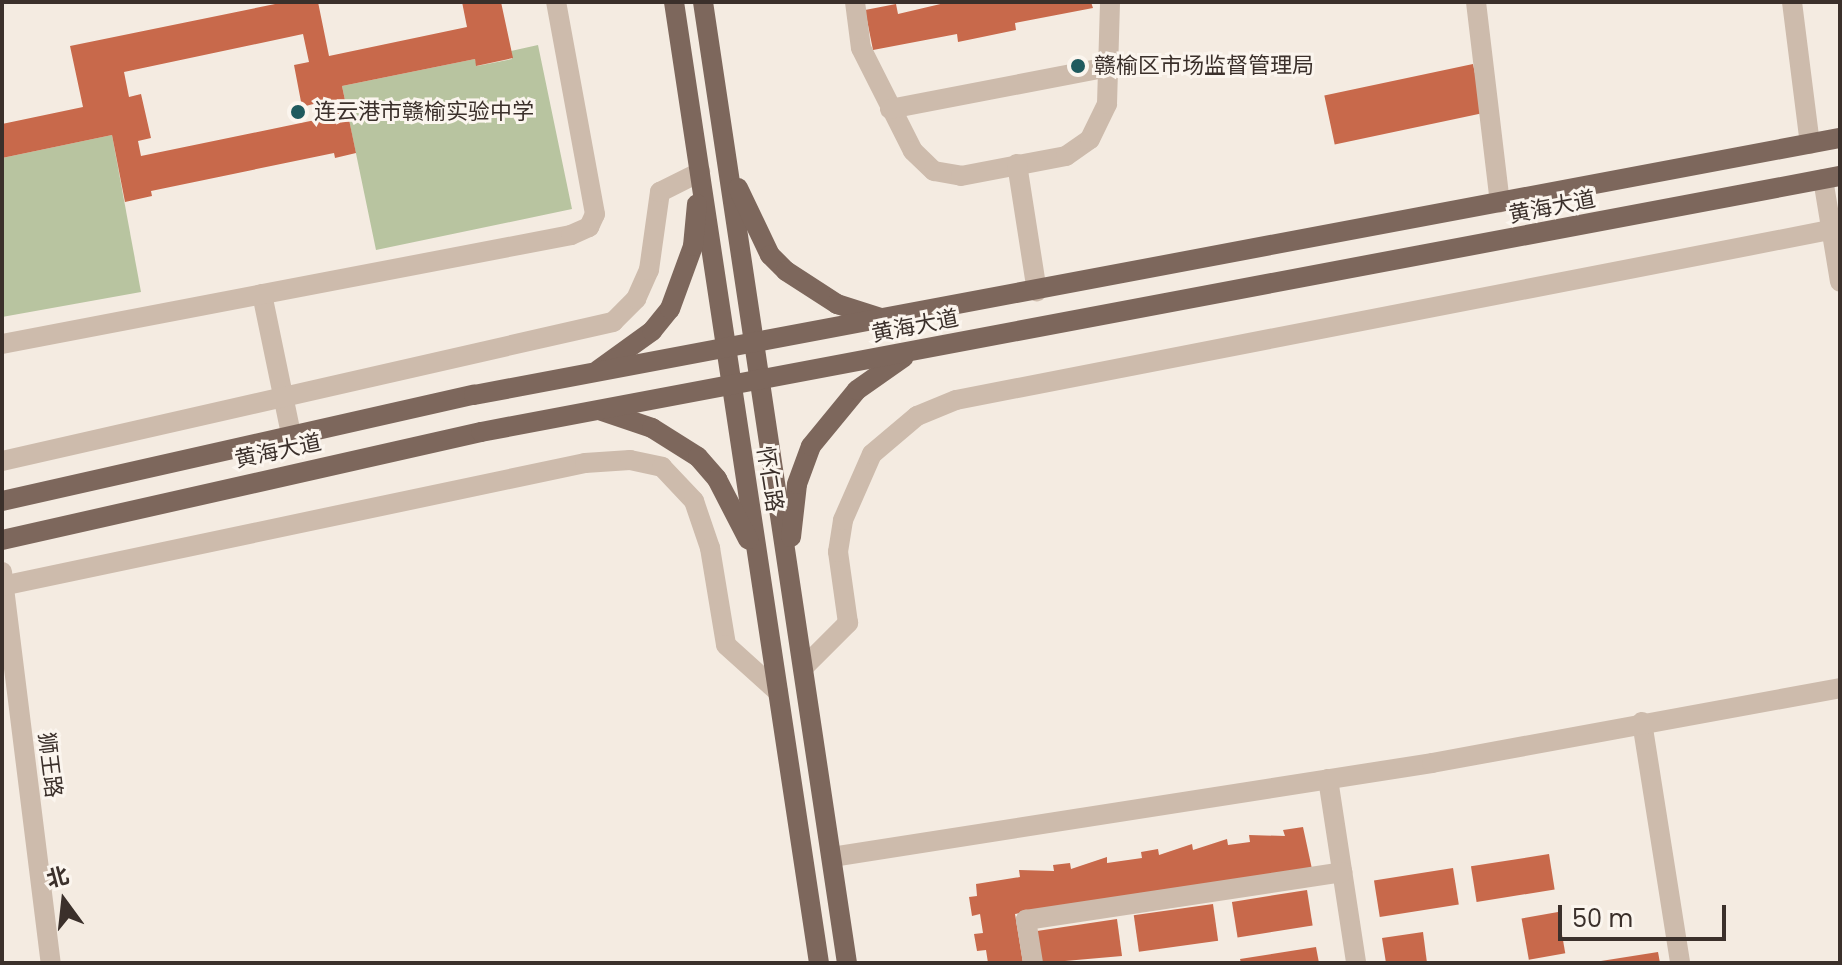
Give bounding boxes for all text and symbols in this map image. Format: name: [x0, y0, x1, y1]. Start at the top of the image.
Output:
place label: 赣榆区市场监督管理局: [1094, 53, 1314, 79]
marker: 赣榆区市场监督管理局: [1069, 57, 1087, 75]
place label: 连云港市赣榆实验中学: [314, 99, 534, 125]
marker: 连云港市赣榆实验中学: [289, 103, 307, 121]
street label: 黄海大道: [1506, 186, 1598, 228]
street label: 黄海大道: [869, 305, 961, 347]
street label: 黄海大道: [232, 429, 324, 473]
street label: 怀仁路: [752, 444, 788, 514]
street label: 狮王路: [33, 731, 67, 799]
text: 北: [43, 860, 72, 895]
north arrow: [24, 861, 104, 941]
scale bar: [1562, 889, 1730, 939]
text: 50 m: [1572, 902, 1633, 935]

